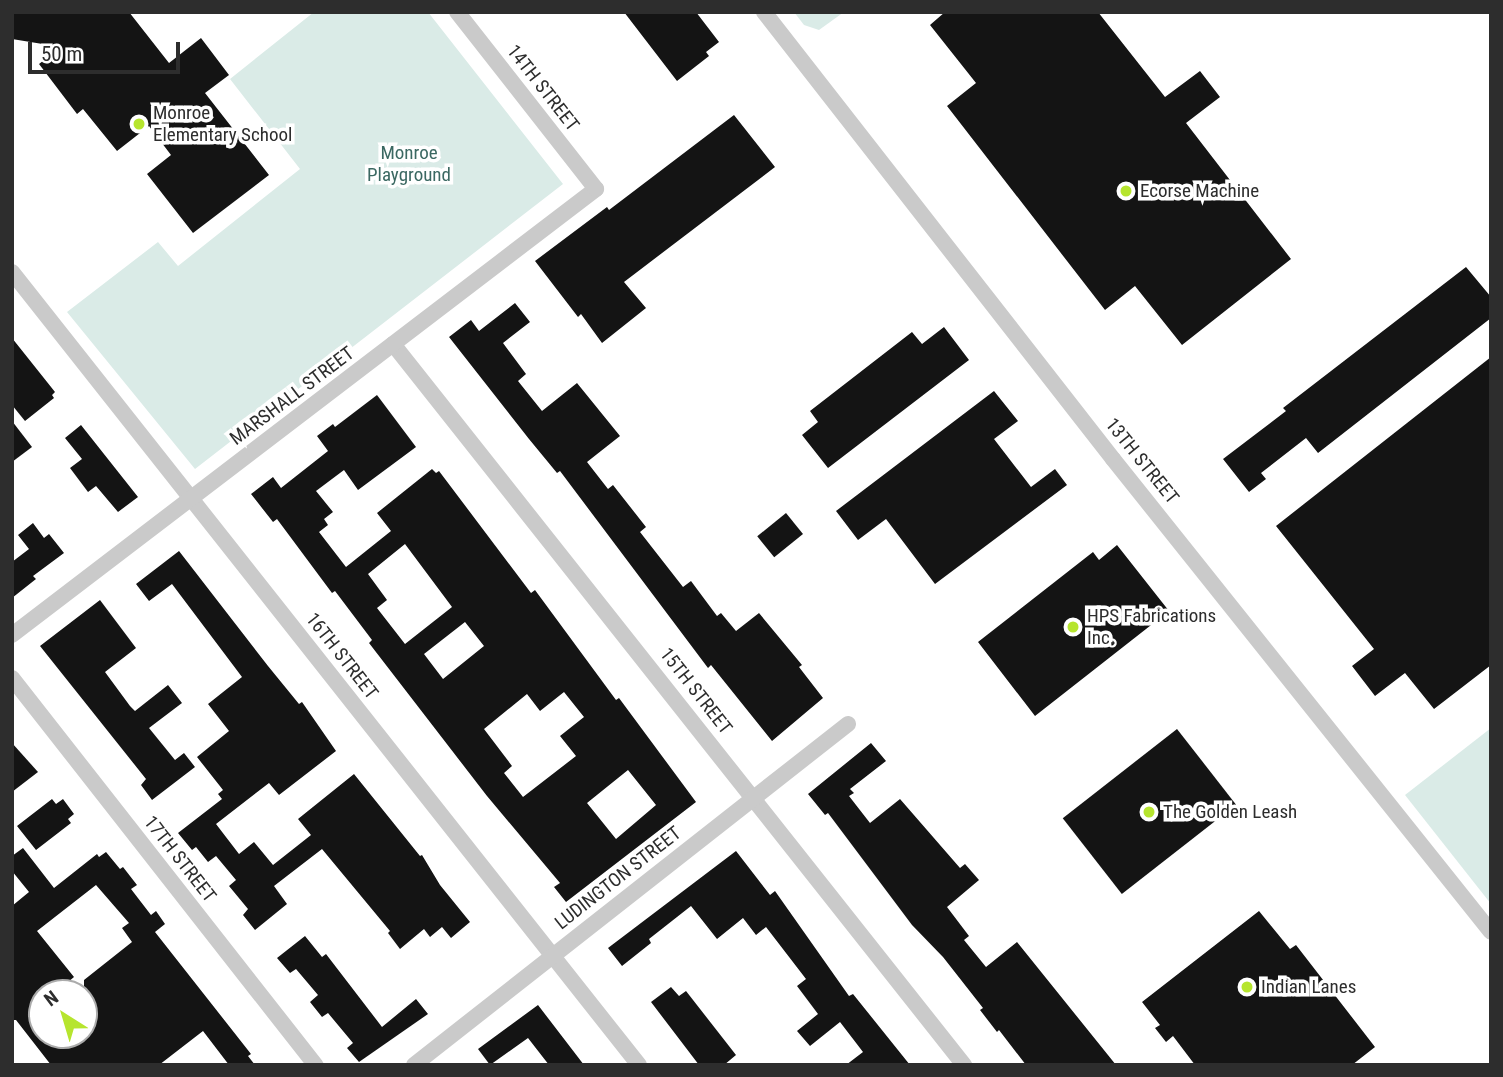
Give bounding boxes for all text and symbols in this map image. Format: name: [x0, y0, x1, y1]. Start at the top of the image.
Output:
scale bar: [32, 28, 184, 72]
street label: 14TH STREET: [502, 40, 584, 136]
text: 50 m: [41, 42, 82, 66]
place label: Monroe Elementary School: [153, 102, 292, 146]
marker: Monroe Elementary School: [131, 116, 147, 132]
park label: Monroe Playground: [367, 142, 451, 186]
place label: Ecorse Machine: [1140, 180, 1259, 202]
marker: Ecorse Machine: [1118, 183, 1134, 199]
street label: MARSHALL STREET: [225, 342, 359, 450]
street label: 13TH STREET: [1101, 414, 1183, 508]
place label: HPS Fabrications Inc.: [1087, 605, 1216, 649]
street label: 16TH STREET: [301, 608, 383, 704]
marker: HPS Fabrications Inc.: [1065, 619, 1081, 635]
street label: 15TH STREET: [655, 643, 737, 739]
place label: The Golden Leash: [1163, 801, 1297, 823]
marker: The Golden Leash: [1141, 804, 1157, 820]
street label: 17TH STREET: [139, 811, 221, 907]
street label: LUDINGTON STREET: [550, 822, 686, 934]
place label: Indian Lanes: [1261, 976, 1356, 998]
north arrow: [28, 979, 98, 1049]
marker: Indian Lanes: [1239, 979, 1255, 995]
text: N: [40, 986, 63, 1011]

